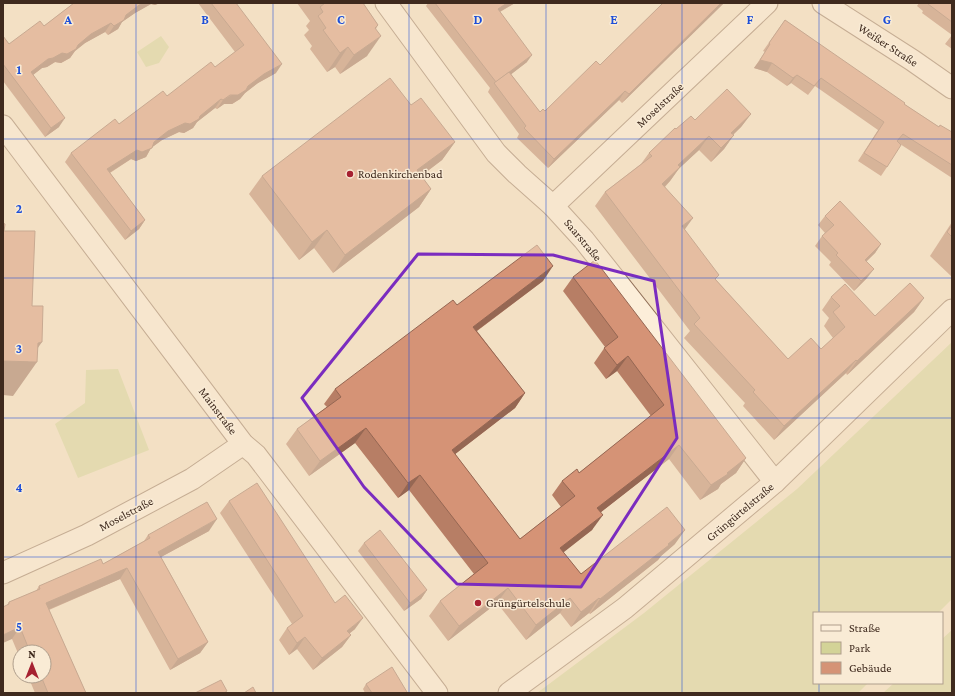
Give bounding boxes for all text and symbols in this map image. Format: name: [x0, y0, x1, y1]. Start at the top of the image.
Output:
text: A: [63, 12, 72, 27]
text: B: [201, 12, 209, 27]
text: C: [337, 12, 345, 27]
text: D: [474, 12, 483, 27]
text: E: [610, 12, 618, 27]
text: F: [747, 12, 754, 27]
text: G: [883, 12, 891, 27]
street label: Weißer Straße: [855, 20, 921, 70]
text: 1: [17, 62, 22, 77]
street label: Moselstraße: [634, 80, 686, 130]
place label: Rodenkirchenbad: [358, 167, 443, 181]
marker: Rodenkirchenbad: [345, 169, 355, 179]
text: 2: [16, 201, 23, 216]
street label: Saarstraße: [561, 216, 605, 264]
text: 3: [16, 341, 22, 356]
street label: Mainstraße: [196, 385, 240, 437]
text: 4: [15, 480, 23, 495]
street label: Grüngürtelstraße: [703, 480, 777, 544]
street label: Moselstraße: [97, 494, 155, 534]
place label: Grüngürtelschule: [486, 596, 570, 610]
marker: Grüngürtelschule: [473, 598, 483, 608]
legend: [813, 612, 943, 684]
text: 5: [16, 619, 22, 634]
text: Straße: [849, 621, 880, 635]
text: Park: [849, 641, 871, 655]
north arrow: [12, 644, 52, 684]
text: N: [28, 648, 36, 660]
text: Gebäude: [849, 661, 891, 675]

